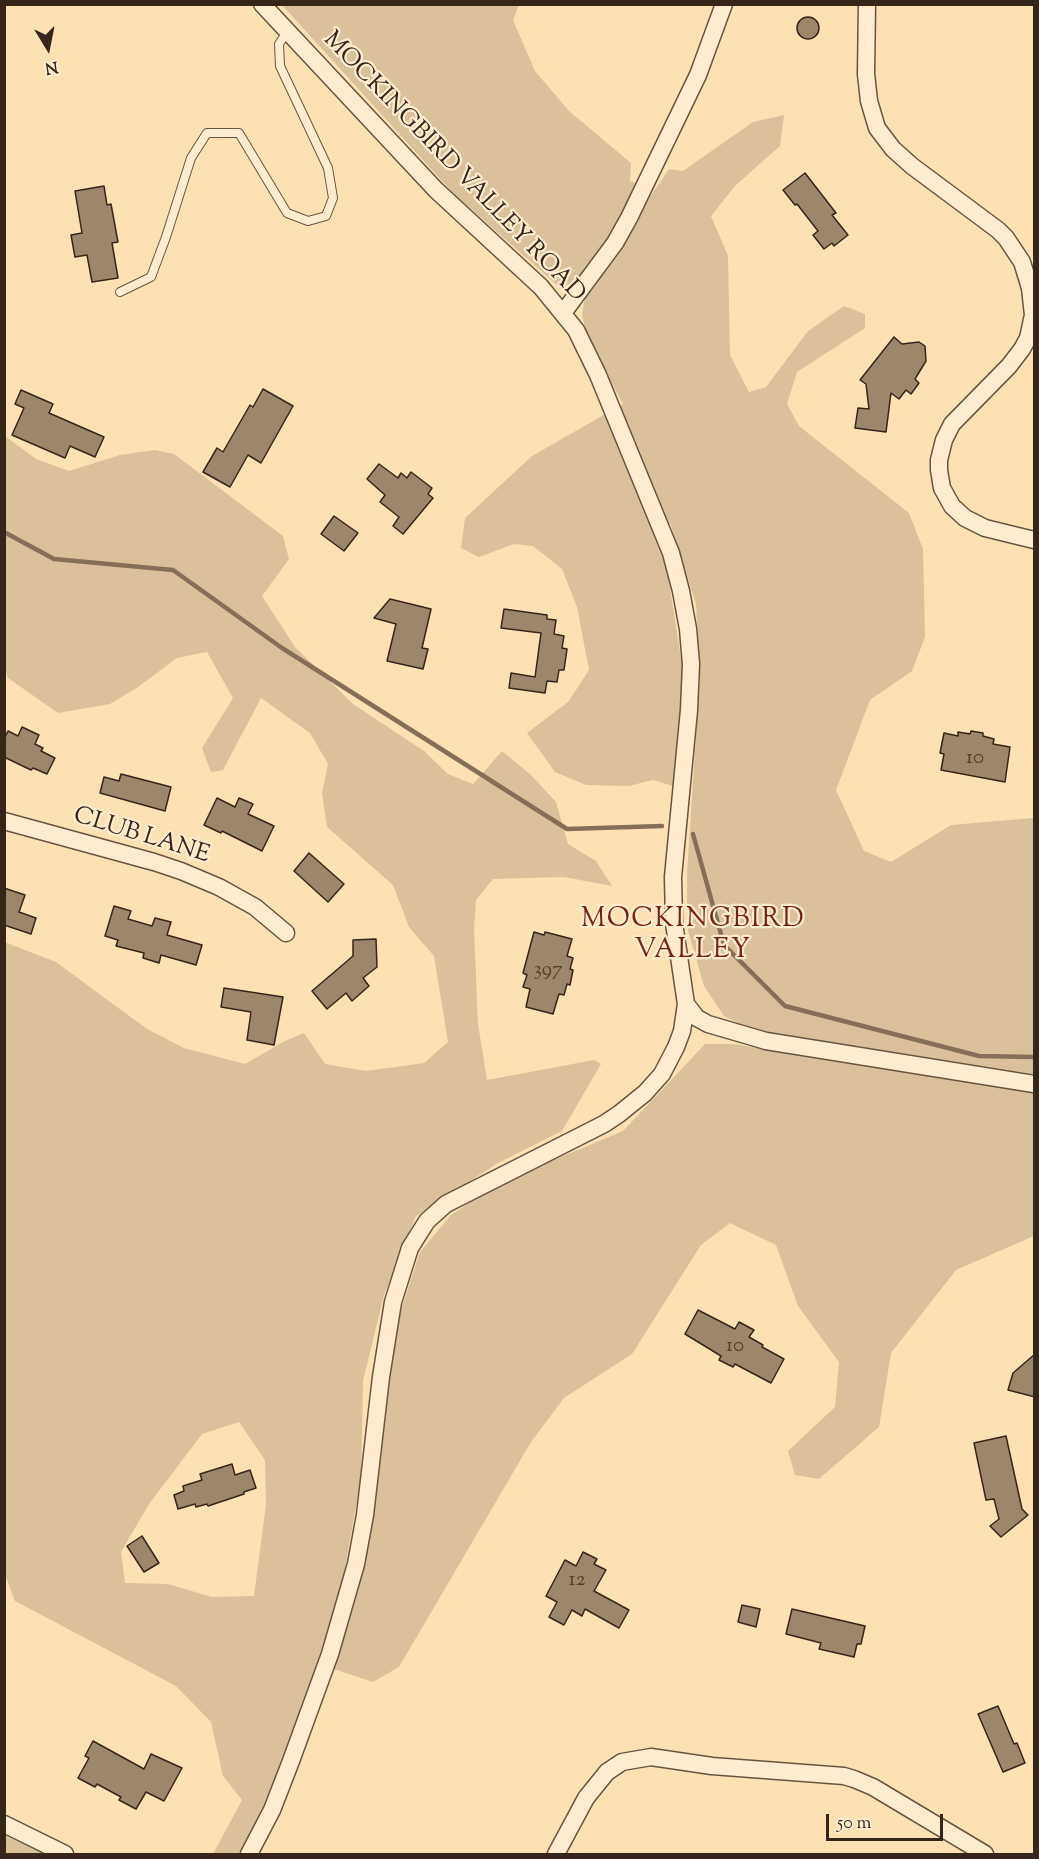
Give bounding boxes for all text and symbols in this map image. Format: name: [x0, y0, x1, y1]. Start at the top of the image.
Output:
north arrow: [18, 18, 78, 78]
street label: MOCKINGBIRD VALLEY ROAD: [316, 27, 590, 309]
text: N: [43, 54, 60, 79]
house number: 10: [966, 746, 984, 772]
street label: CLUB LANE: [70, 803, 212, 871]
district label: MOCKINGBIRD VALLEY: [581, 905, 805, 968]
house number: 397: [533, 958, 563, 984]
house number: 10: [726, 1334, 744, 1360]
house number: 12: [569, 1568, 585, 1594]
scale bar: [829, 1802, 946, 1840]
text: 50 m: [837, 1811, 871, 1837]

